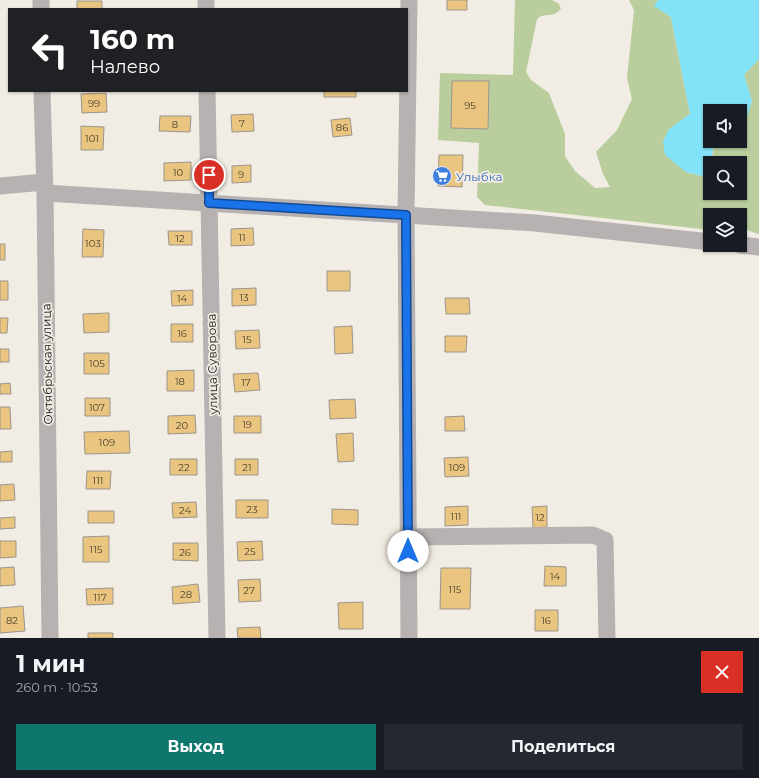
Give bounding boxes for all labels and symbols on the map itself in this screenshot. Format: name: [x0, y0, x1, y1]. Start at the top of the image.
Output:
house number: 99: [88, 97, 100, 110]
house number: 95: [464, 99, 476, 112]
house number: 7: [239, 117, 245, 130]
house number: 8: [172, 118, 178, 131]
house number: 86: [336, 121, 348, 134]
house number: 101: [85, 132, 99, 145]
pin: [192, 158, 226, 192]
supermarket icon: Улыбка: [431, 165, 453, 187]
house number: 10: [173, 166, 183, 179]
house number: 9: [238, 168, 244, 181]
place label: Улыбка: [456, 169, 503, 184]
house number: 11: [238, 231, 246, 244]
house number: 12: [175, 232, 185, 245]
house number: 103: [85, 237, 101, 250]
house number: 13: [239, 291, 249, 304]
house number: 14: [177, 292, 187, 305]
street label: Октябрьская улица: [38, 303, 56, 425]
street label: улица Суворова: [204, 313, 220, 416]
house number: 16: [177, 327, 187, 340]
house number: 15: [242, 333, 252, 346]
house number: 105: [89, 357, 105, 370]
house number: 18: [175, 375, 185, 388]
house number: 17: [241, 376, 251, 389]
house number: 107: [89, 401, 105, 414]
house number: 19: [242, 418, 252, 431]
house number: 20: [176, 419, 189, 432]
house number: 109: [99, 436, 115, 449]
house number: 22: [178, 461, 190, 474]
house number: 21: [242, 461, 252, 474]
house number: 109: [449, 461, 465, 474]
house number: 111: [93, 474, 103, 487]
house number: 23: [246, 503, 258, 516]
house number: 24: [179, 504, 191, 517]
house number: 111: [451, 510, 461, 523]
house number: 12: [535, 511, 545, 524]
position arrow: [387, 530, 429, 572]
house number: 115: [90, 543, 103, 556]
house number: 25: [244, 545, 256, 558]
house number: 26: [179, 546, 191, 559]
house number: 14: [550, 570, 560, 583]
house number: 115: [449, 583, 462, 596]
house number: 27: [243, 584, 255, 597]
house number: 28: [180, 588, 192, 601]
house number: 117: [93, 591, 107, 604]
house number: 82: [6, 614, 18, 627]
house number: 16: [541, 614, 551, 627]

